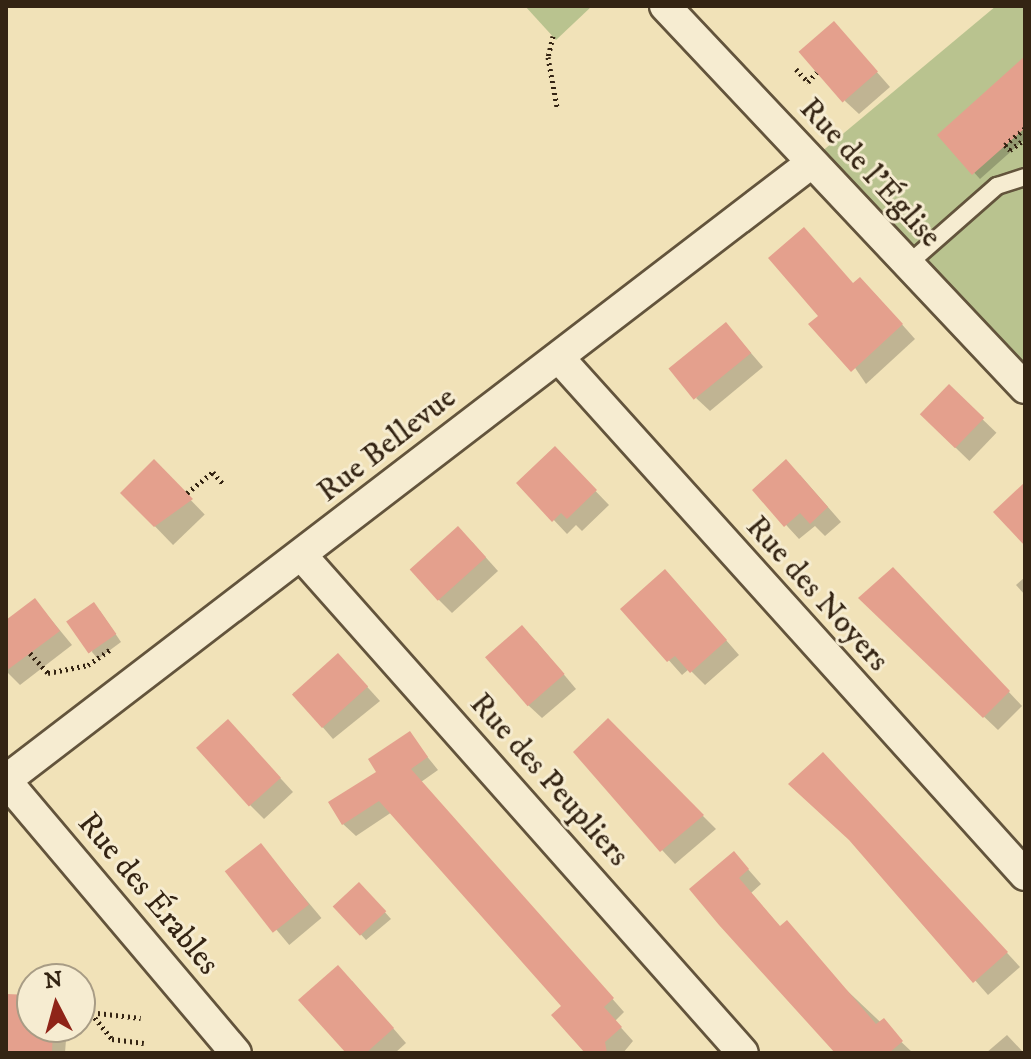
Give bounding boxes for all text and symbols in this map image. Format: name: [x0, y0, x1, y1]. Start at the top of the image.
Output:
street label: Rue de l'Église: [791, 90, 949, 256]
street label: Rue Bellevue: [310, 379, 464, 511]
street label: Rue des Noyers: [737, 508, 897, 680]
street label: Rue des Peupliers: [461, 685, 637, 875]
street label: Rue des Érables: [69, 805, 227, 983]
north arrow: [16, 963, 96, 1043]
text: N: [43, 966, 64, 995]

